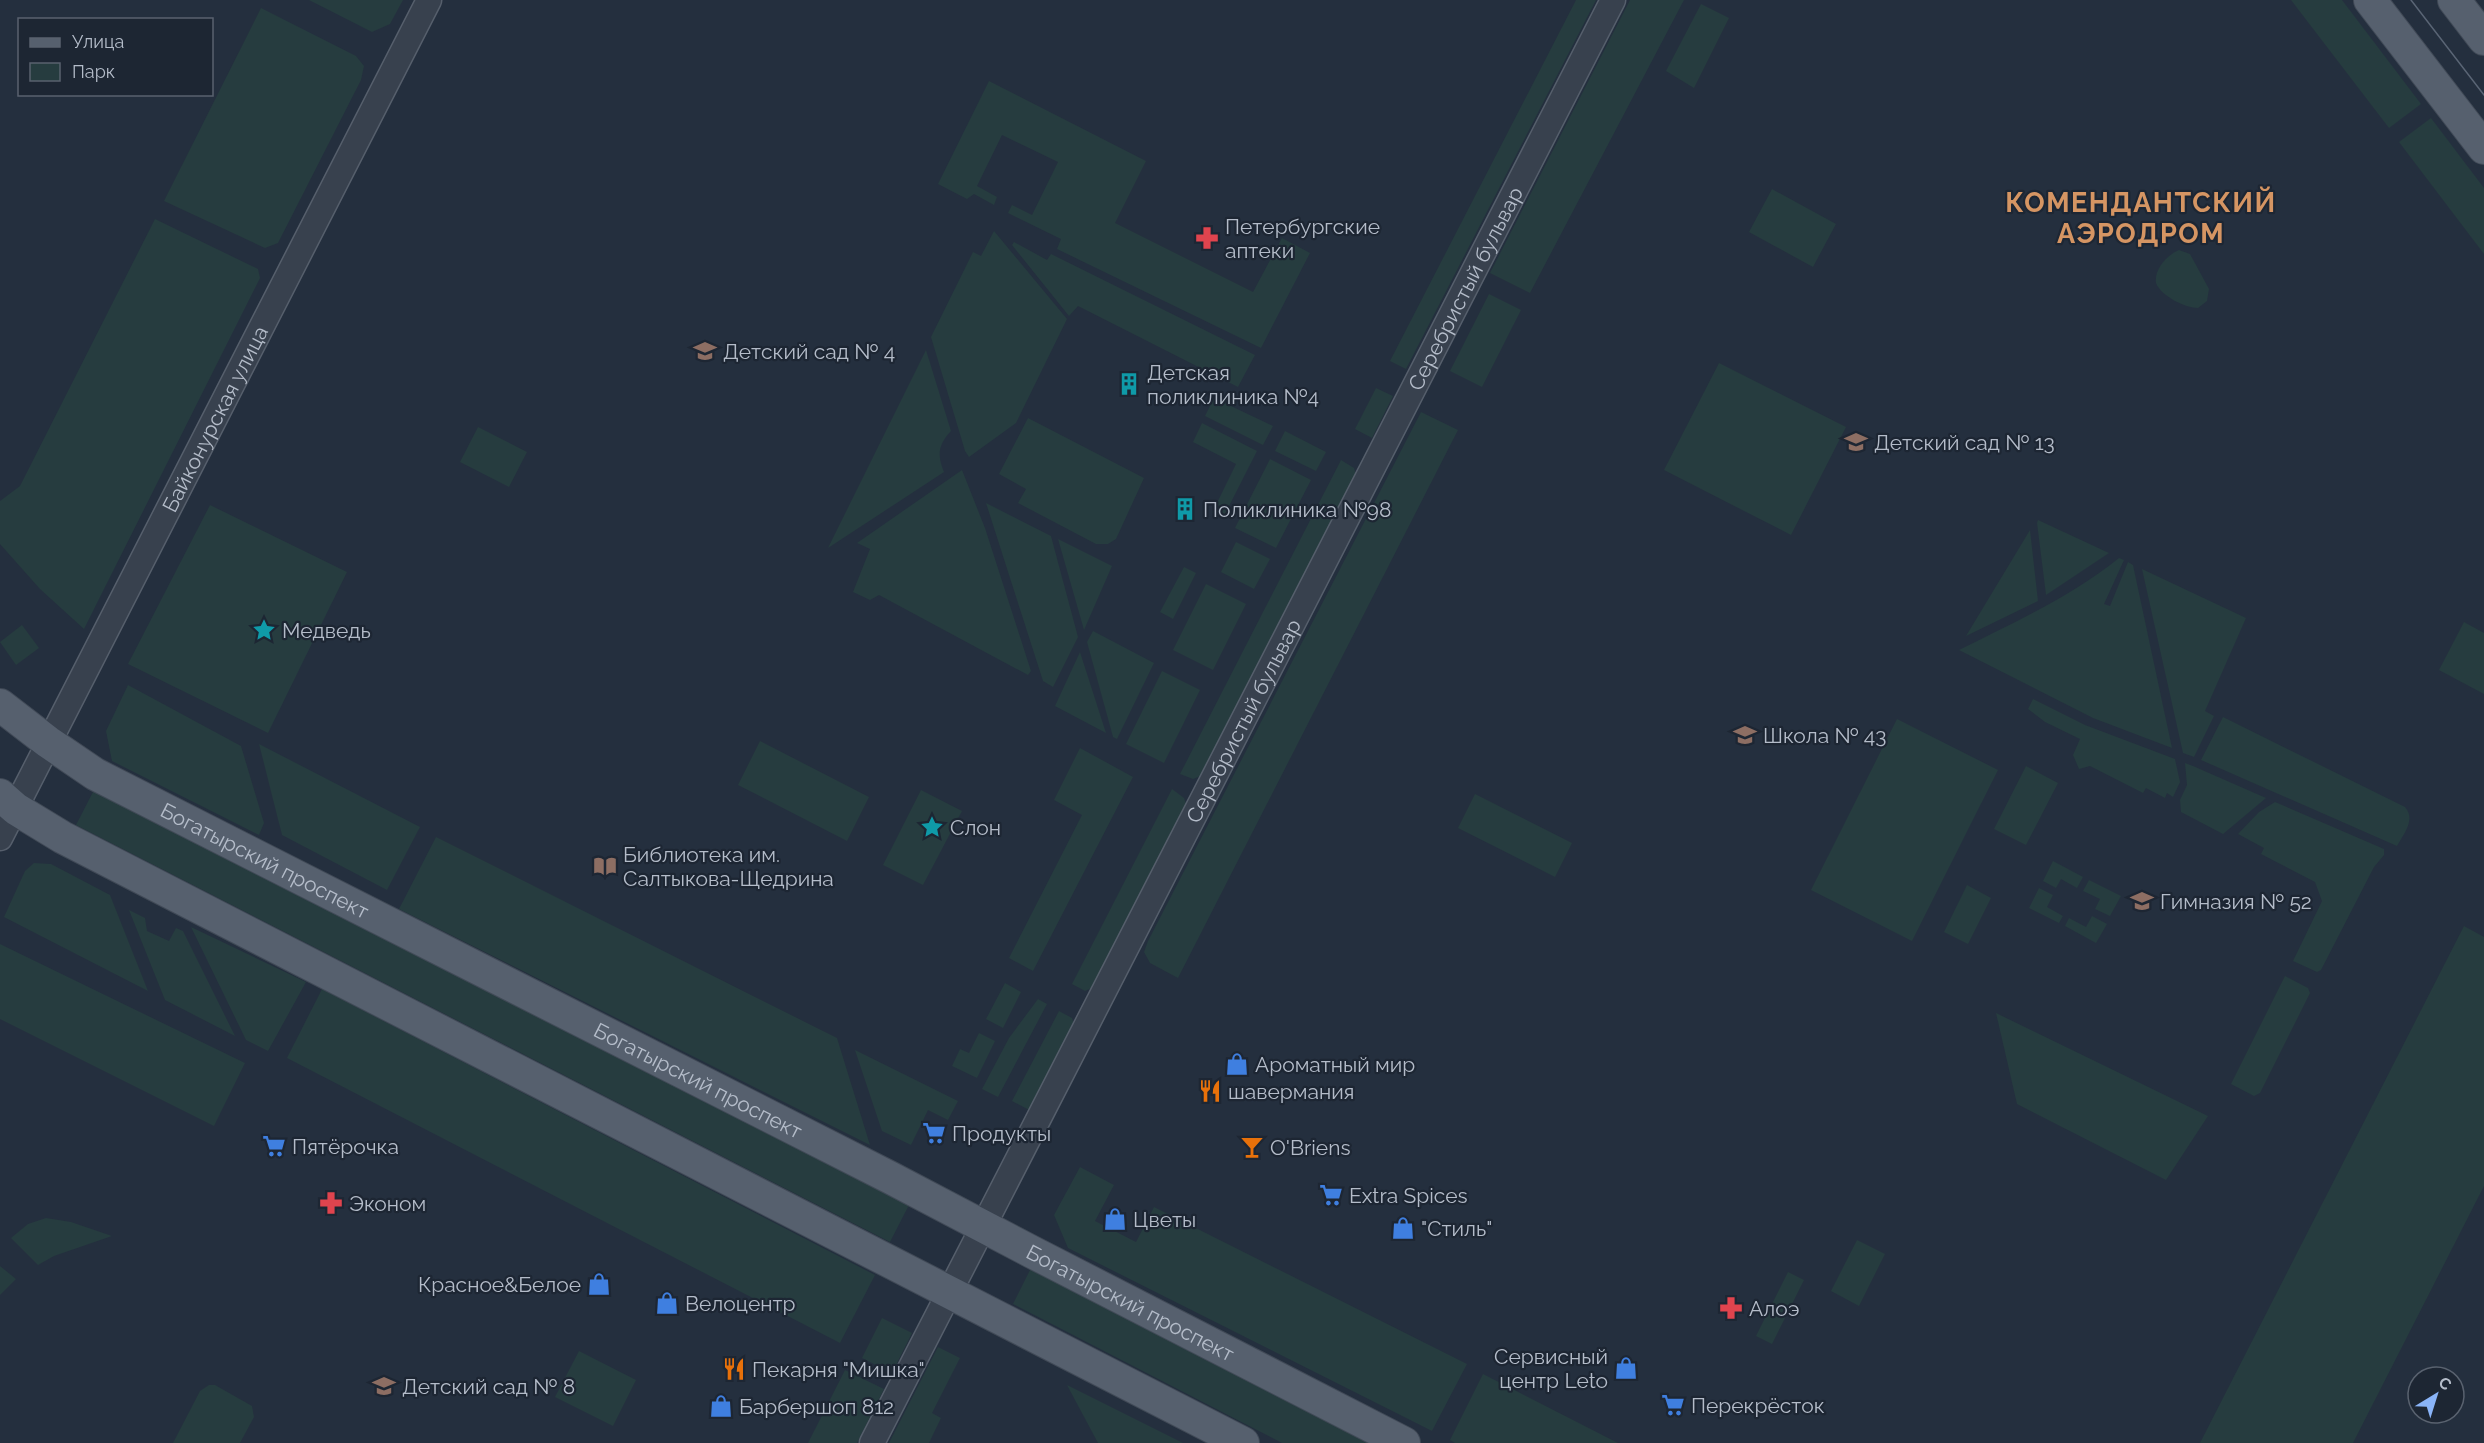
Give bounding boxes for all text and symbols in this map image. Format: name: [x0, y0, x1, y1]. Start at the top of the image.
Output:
legend: [18, 18, 213, 96]
text: Улица: [72, 31, 124, 52]
text: Парк: [72, 61, 115, 82]
street label: Серебристый бульвар: [1402, 182, 1528, 394]
district label: КОМЕНДАНТСКИЙ АЭРОДРОМ: [2005, 186, 2277, 249]
place label: Петербургские аптеки: [1225, 214, 1380, 263]
pharmacy icon: Петербургские аптеки: [1194, 225, 1220, 251]
street label: Байконурская улица: [157, 321, 273, 516]
school or university icon: Детский сад № 4: [692, 338, 718, 364]
place label: Детский сад № 4: [723, 339, 895, 364]
place label: Детская поликлиника №4: [1147, 360, 1319, 409]
building icon: Детская поликлиника №4: [1116, 371, 1142, 397]
school or university icon: Детский сад № 13: [1843, 429, 1869, 455]
place label: Детский сад № 13: [1874, 430, 2055, 455]
building icon: Поликлиника №98: [1172, 496, 1198, 522]
place label: Поликлиника №98: [1203, 497, 1391, 522]
street label: Серебристый бульвар: [1180, 615, 1306, 827]
place icon: Медведь: [251, 617, 277, 643]
place label: Медведь: [282, 618, 371, 643]
school or university icon: Школа № 43: [1732, 722, 1758, 748]
place label: Школа № 43: [1763, 723, 1887, 748]
street label: Богатырский проспект: [157, 797, 373, 923]
place icon: Слон: [919, 814, 945, 840]
place label: Слон: [950, 815, 1001, 840]
place label: Библиотека им. Салтыкова-Щедрина: [623, 842, 834, 891]
library icon: Библиотека им. Салтыкова-Щедрина: [592, 853, 618, 879]
school or university icon: Гимназия № 52: [2129, 888, 2155, 914]
place label: Гимназия № 52: [2160, 889, 2312, 914]
street label: Богатырский проспект: [590, 1017, 807, 1143]
shop icon: Ароматный мир: [1224, 1051, 1250, 1077]
place label: Ароматный мир: [1255, 1052, 1415, 1077]
restaurant icon: шавермания: [1197, 1078, 1223, 1104]
place label: шавермания: [1228, 1079, 1354, 1104]
supermarket icon: Продукты: [921, 1120, 947, 1146]
place label: Продукты: [952, 1121, 1051, 1146]
supermarket icon: Пятёрочка: [261, 1133, 287, 1159]
place label: Пятёрочка: [292, 1134, 399, 1159]
bar icon: O'Briens: [1239, 1134, 1265, 1160]
place label: O'Briens: [1270, 1135, 1351, 1160]
supermarket icon: Extra Spices: [1318, 1182, 1344, 1208]
place label: Extra Spices: [1349, 1183, 1468, 1208]
pharmacy icon: Эконом: [318, 1190, 344, 1216]
place label: Эконом: [349, 1191, 426, 1216]
shop icon: Цветы: [1102, 1206, 1128, 1232]
place label: Цветы: [1133, 1207, 1196, 1232]
shop icon: "Стиль": [1390, 1215, 1416, 1241]
place label: "Стиль": [1421, 1216, 1492, 1241]
street label: Богатырский проспект: [1022, 1239, 1239, 1366]
shop icon: Красное&Белое: [586, 1271, 612, 1297]
place label: Красное&Белое: [418, 1272, 581, 1297]
shop icon: Велоцентр: [654, 1290, 680, 1316]
place label: Велоцентр: [685, 1291, 796, 1316]
pharmacy icon: Алоэ: [1718, 1295, 1744, 1321]
place label: Алоэ: [1749, 1296, 1799, 1321]
place label: Сервисный центр Leto: [1494, 1344, 1608, 1393]
shop icon: Сервисный центр Leto: [1613, 1355, 1639, 1381]
restaurant icon: Пекарня "Мишка": [721, 1356, 747, 1382]
place label: Пекарня "Мишка": [752, 1357, 925, 1382]
north arrow: [2406, 1365, 2466, 1425]
school or university icon: Детский сад № 8: [371, 1373, 397, 1399]
text: С: [2435, 1373, 2455, 1394]
place label: Детский сад № 8: [402, 1374, 575, 1399]
supermarket icon: Перекрёсток: [1660, 1392, 1686, 1418]
shop icon: Барбершоп 812: [708, 1393, 734, 1419]
place label: Перекрёсток: [1691, 1393, 1825, 1418]
place label: Барбершоп 812: [739, 1394, 894, 1419]

